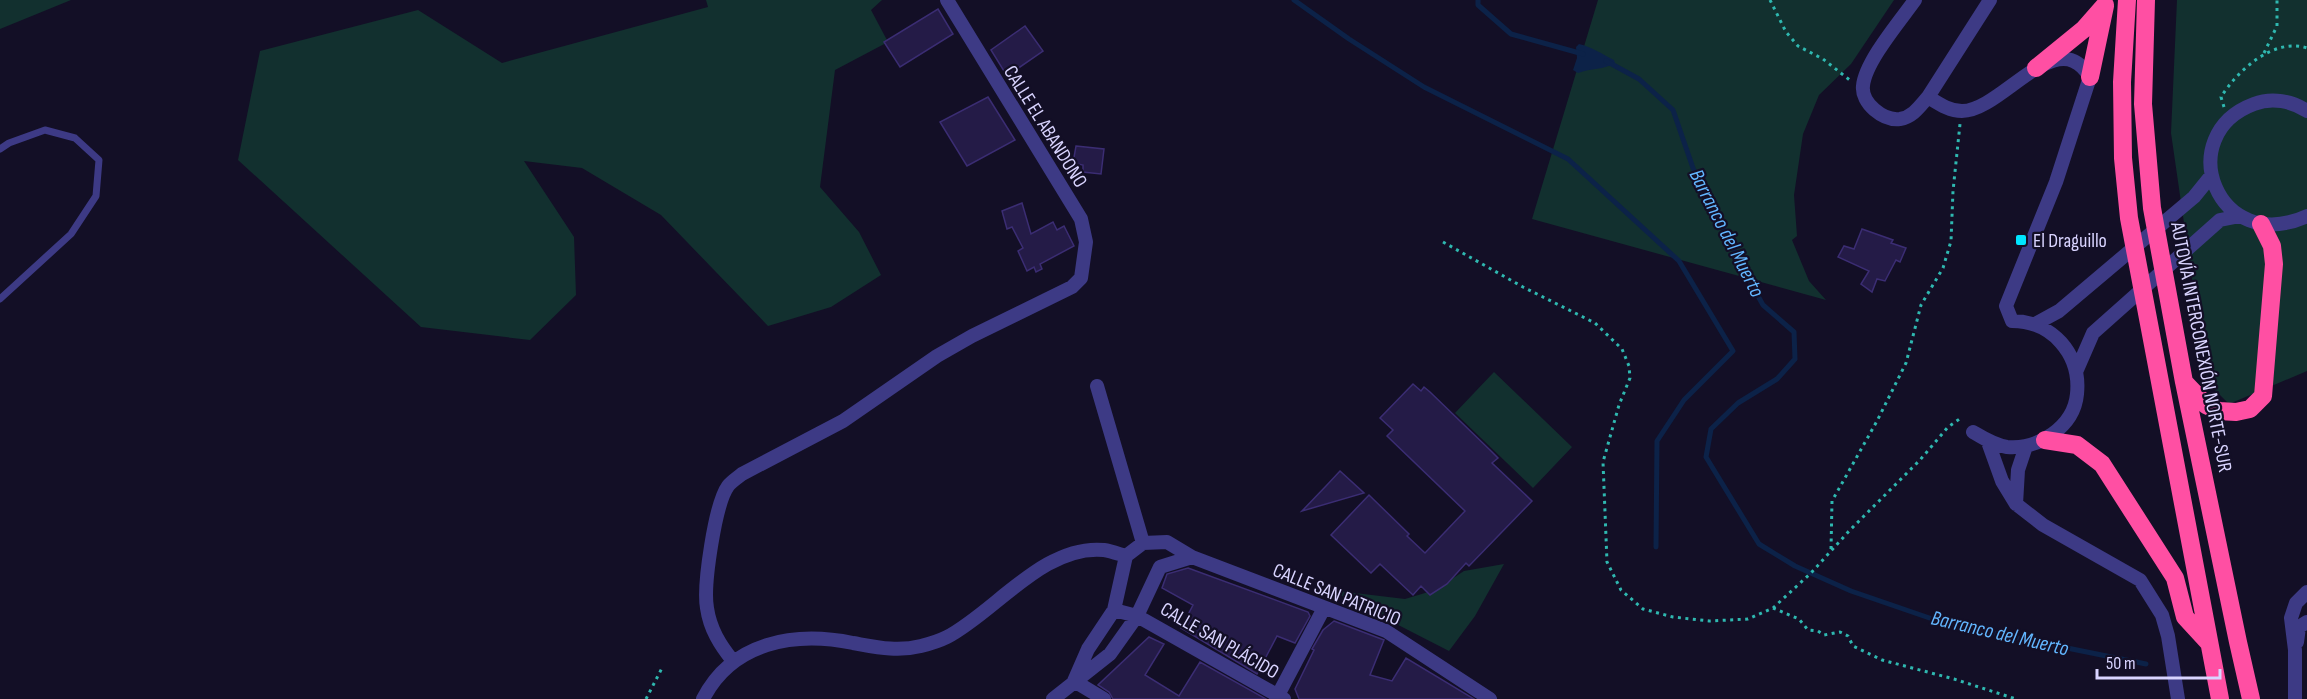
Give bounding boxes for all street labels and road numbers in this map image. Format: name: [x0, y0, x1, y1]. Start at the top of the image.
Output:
street label: CALLE EL ABANDONO: [998, 61, 1092, 192]
street label: AUTOVÍA INTERCONEXIÓN NORTE-SUR: [2165, 219, 2237, 474]
street label: CALLE SAN PATRICIO: [1269, 558, 1404, 631]
street label: CALLE SAN PLÁCIDO: [1156, 597, 1283, 684]

